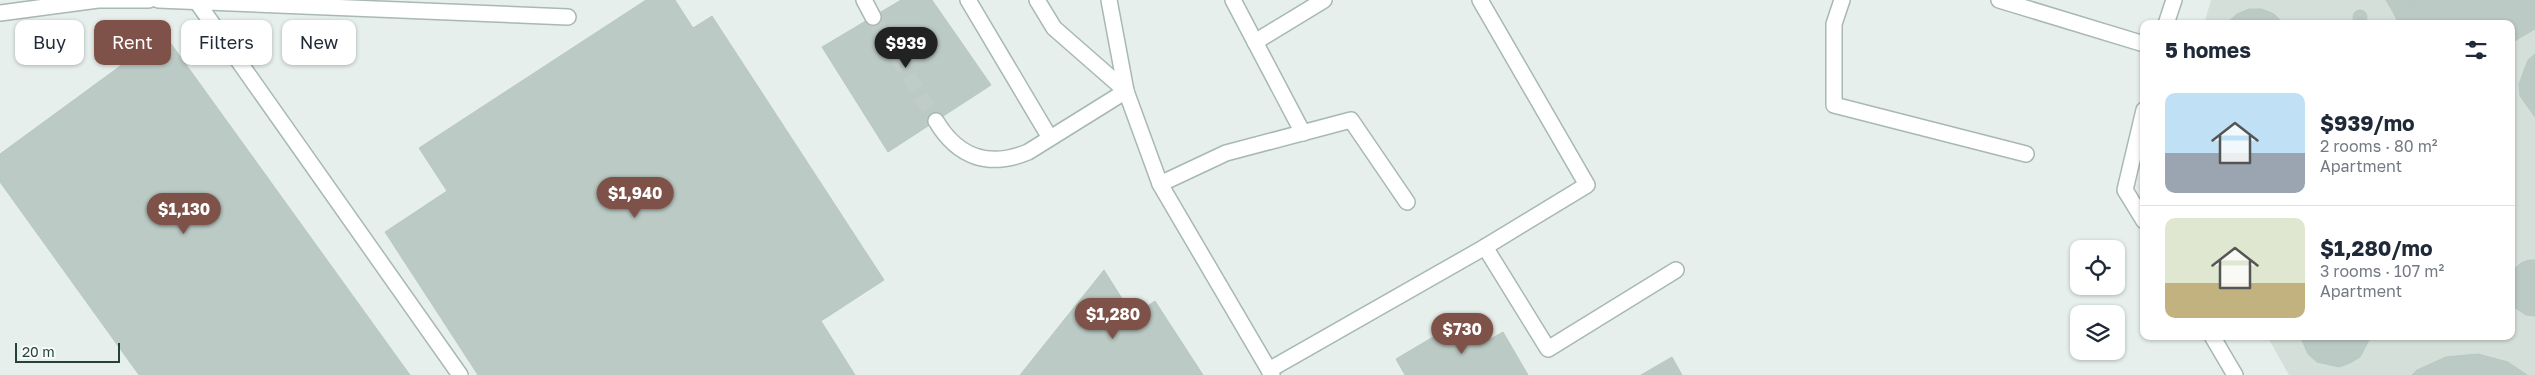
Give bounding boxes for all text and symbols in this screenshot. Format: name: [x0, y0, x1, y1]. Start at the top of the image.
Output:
chip: Buy: [15, 20, 84, 65]
chip: Rent: [94, 20, 171, 65]
chip: Filters: [181, 20, 272, 65]
chip: New: [282, 20, 356, 65]
pin: $939: [876, 27, 936, 69]
text: $939: [886, 33, 926, 53]
icon: filters: [2462, 36, 2490, 64]
text: 5 homes: [2165, 37, 2251, 63]
text: $939/mo: [2320, 110, 2415, 136]
icon: home: [2205, 113, 2265, 173]
text: 2 rooms · 80 m²: [2320, 136, 2438, 156]
text: Apartment: [2320, 156, 2402, 176]
pin: $1,940: [594, 176, 676, 219]
text: $1,940: [608, 183, 662, 203]
pin: $1,130: [143, 192, 225, 235]
text: $1,130: [158, 199, 210, 219]
text: $1,280/mo: [2320, 235, 2433, 261]
icon: home: [2205, 238, 2265, 298]
map controls: [2070, 240, 2125, 360]
button: locate: [2070, 240, 2125, 295]
text: 3 rooms · 107 m²: [2320, 261, 2444, 281]
text: Apartment: [2320, 281, 2402, 301]
pin: $1,280: [1072, 298, 1154, 340]
text: $1,280: [1086, 304, 1140, 324]
button: layers: [2070, 305, 2125, 360]
pin: $730: [1432, 312, 1492, 355]
text: $730: [1442, 319, 1482, 339]
scale bar: [15, 340, 120, 363]
text: 20 m: [22, 343, 55, 360]

